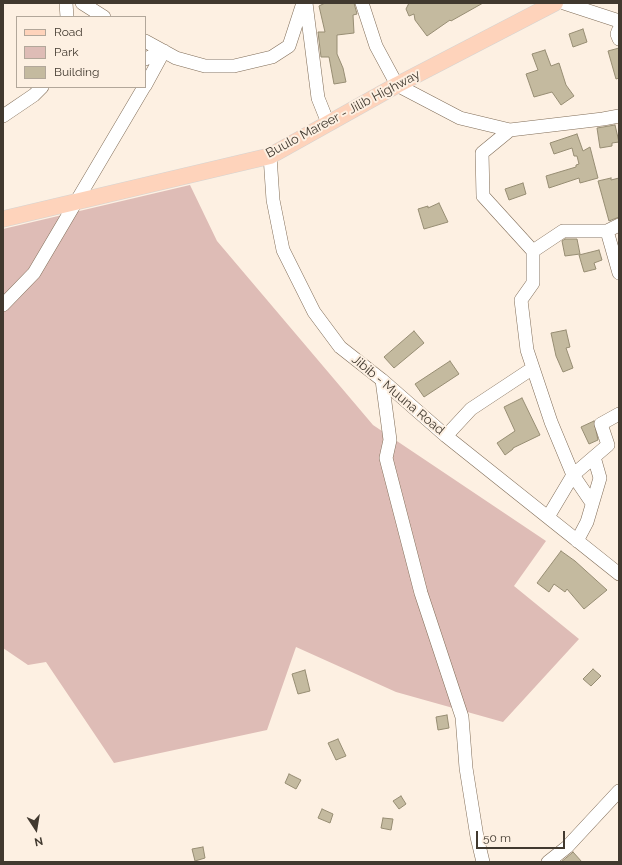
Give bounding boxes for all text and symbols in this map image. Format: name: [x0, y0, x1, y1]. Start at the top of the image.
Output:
legend: [16, 16, 146, 88]
text: Road: [54, 25, 83, 39]
text: Park: [54, 45, 79, 59]
text: Building: [54, 65, 100, 79]
street label: Buulo Mareer - Jilib Highway: [263, 67, 423, 161]
street label: Jibib - Muuna Road: [349, 352, 447, 438]
north arrow: [16, 809, 56, 849]
scale bar: [478, 823, 567, 849]
text: 50 m: [483, 831, 511, 845]
text: N: [33, 834, 44, 848]

